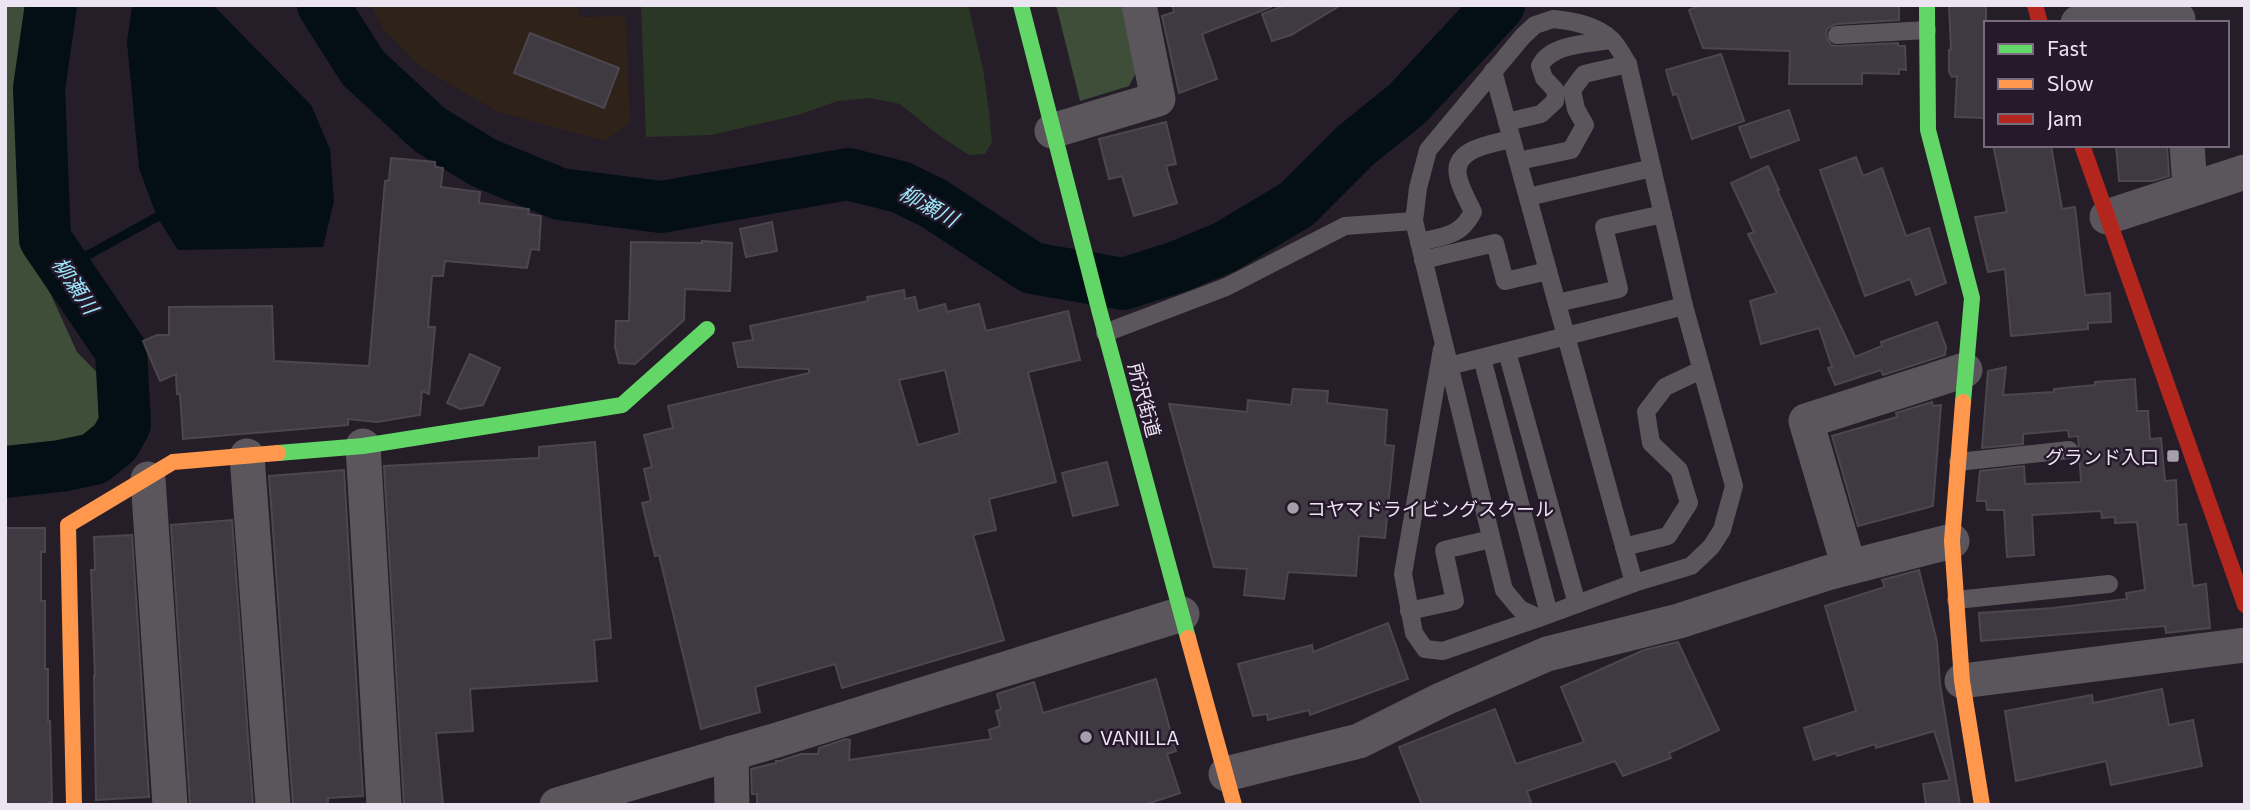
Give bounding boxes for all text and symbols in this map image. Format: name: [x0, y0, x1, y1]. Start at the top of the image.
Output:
legend: [1984, 21, 2229, 147]
text: Fast: [2047, 35, 2088, 60]
text: Slow: [2047, 70, 2094, 95]
text: Jam: [2047, 105, 2082, 130]
water label: 柳瀬川: [895, 179, 964, 232]
water label: 柳瀬川: [48, 252, 105, 320]
street label: 所沢街道: [1124, 360, 1166, 440]
place label: グランド入口: [2045, 445, 2159, 468]
marker: グランド入口: [2165, 448, 2181, 464]
place label: コヤマドライビングスクール: [1307, 497, 1554, 520]
marker: コヤマドライビングスクール: [1285, 500, 1301, 516]
place label: VANILLA: [1100, 726, 1179, 749]
marker: VANILLA: [1078, 729, 1094, 745]

